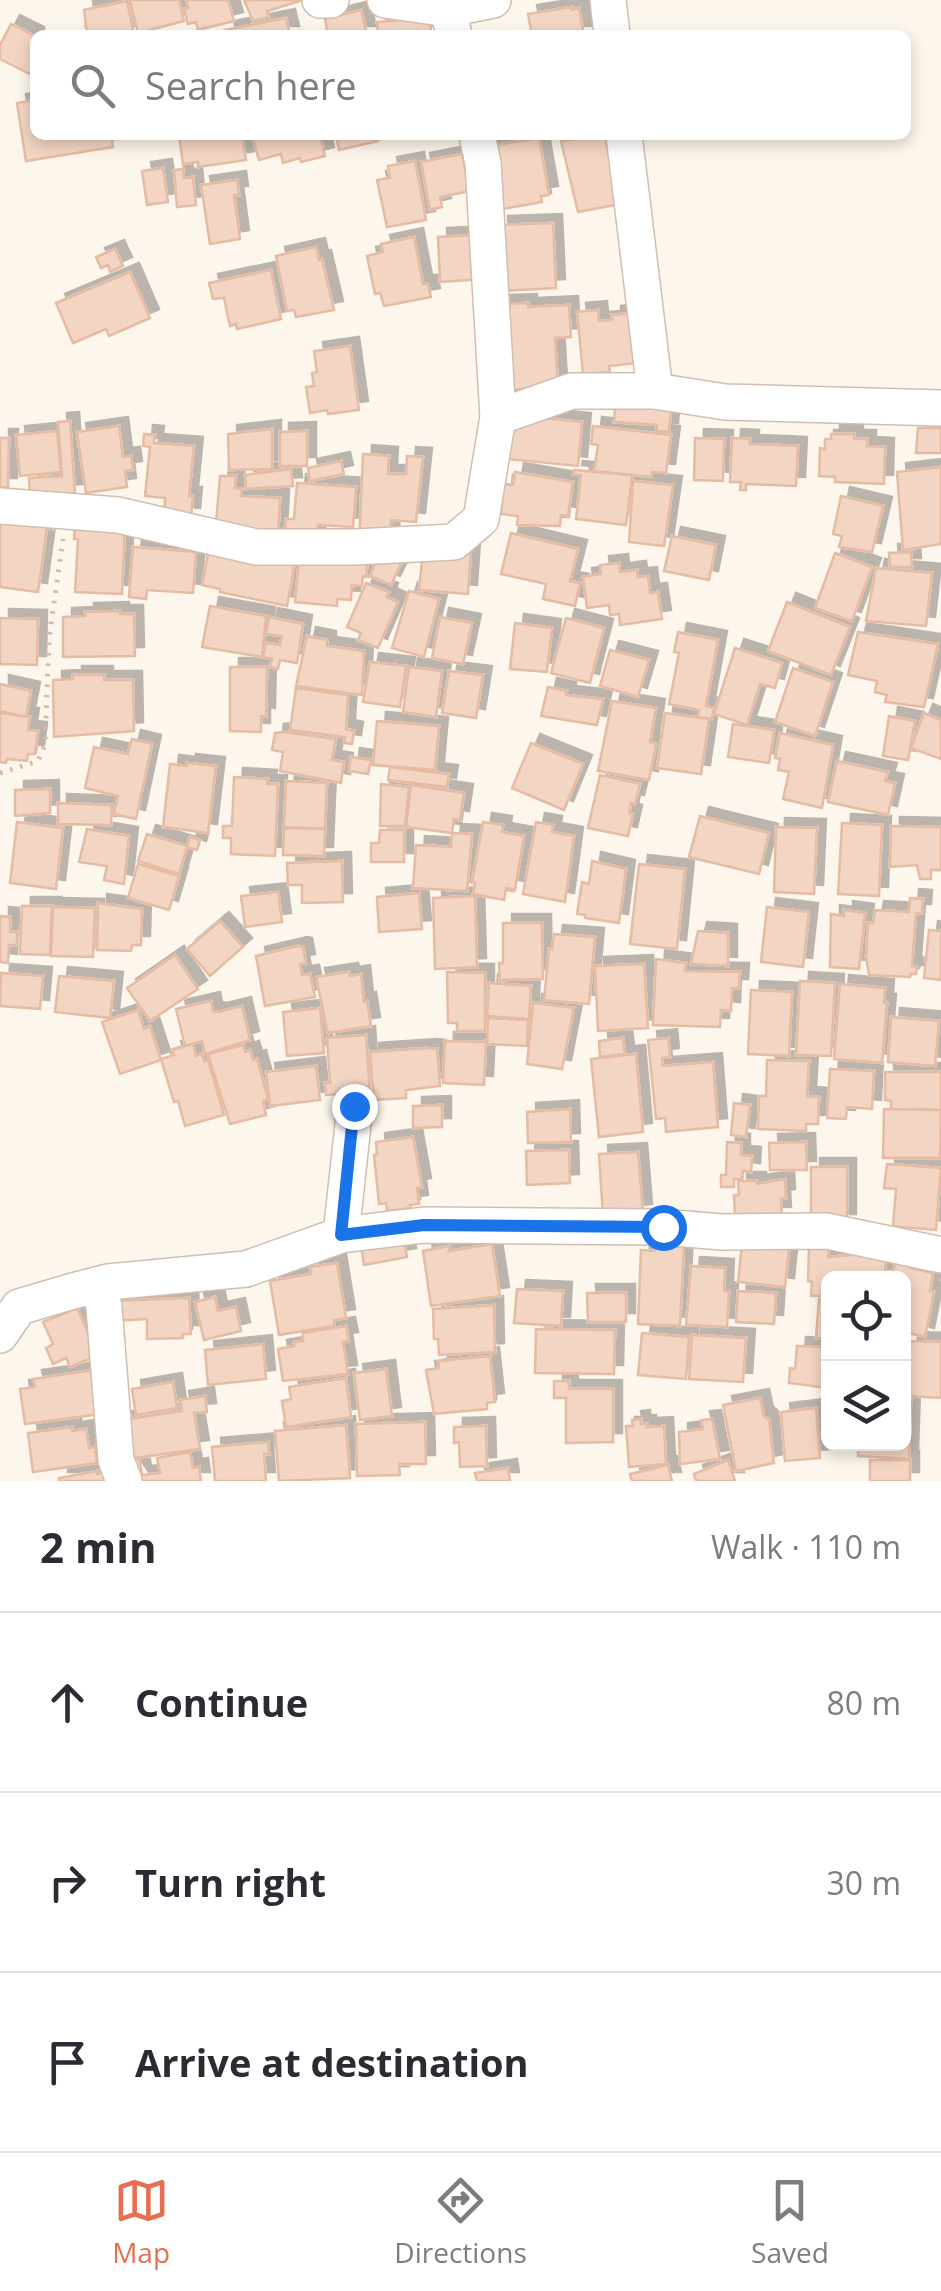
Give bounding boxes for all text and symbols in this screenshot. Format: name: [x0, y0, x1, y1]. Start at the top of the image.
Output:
search box: [30, 30, 911, 140]
icon: search: [65, 58, 120, 113]
text: Search here: [145, 59, 357, 111]
route end: [332, 1084, 378, 1130]
route start: [641, 1205, 687, 1251]
map controls: [821, 1271, 911, 1451]
button: locate: [821, 1271, 911, 1361]
button: layers: [821, 1361, 911, 1451]
text: 2 min: [40, 1518, 157, 1575]
text: Walk · 110 m: [711, 1525, 901, 1568]
icon: ahead: [40, 1675, 95, 1730]
text: Continue: [135, 1676, 308, 1728]
text: 80 m: [826, 1681, 901, 1724]
icon: right: [40, 1855, 95, 1910]
text: Turn right: [135, 1856, 326, 1908]
text: 30 m: [826, 1861, 901, 1904]
icon: arrive: [40, 2035, 95, 2090]
text: Arrive at destination: [135, 2036, 529, 2088]
tab: Map: [112, 2173, 170, 2271]
tab: Directions: [394, 2173, 527, 2271]
tab: Saved: [751, 2173, 829, 2271]

